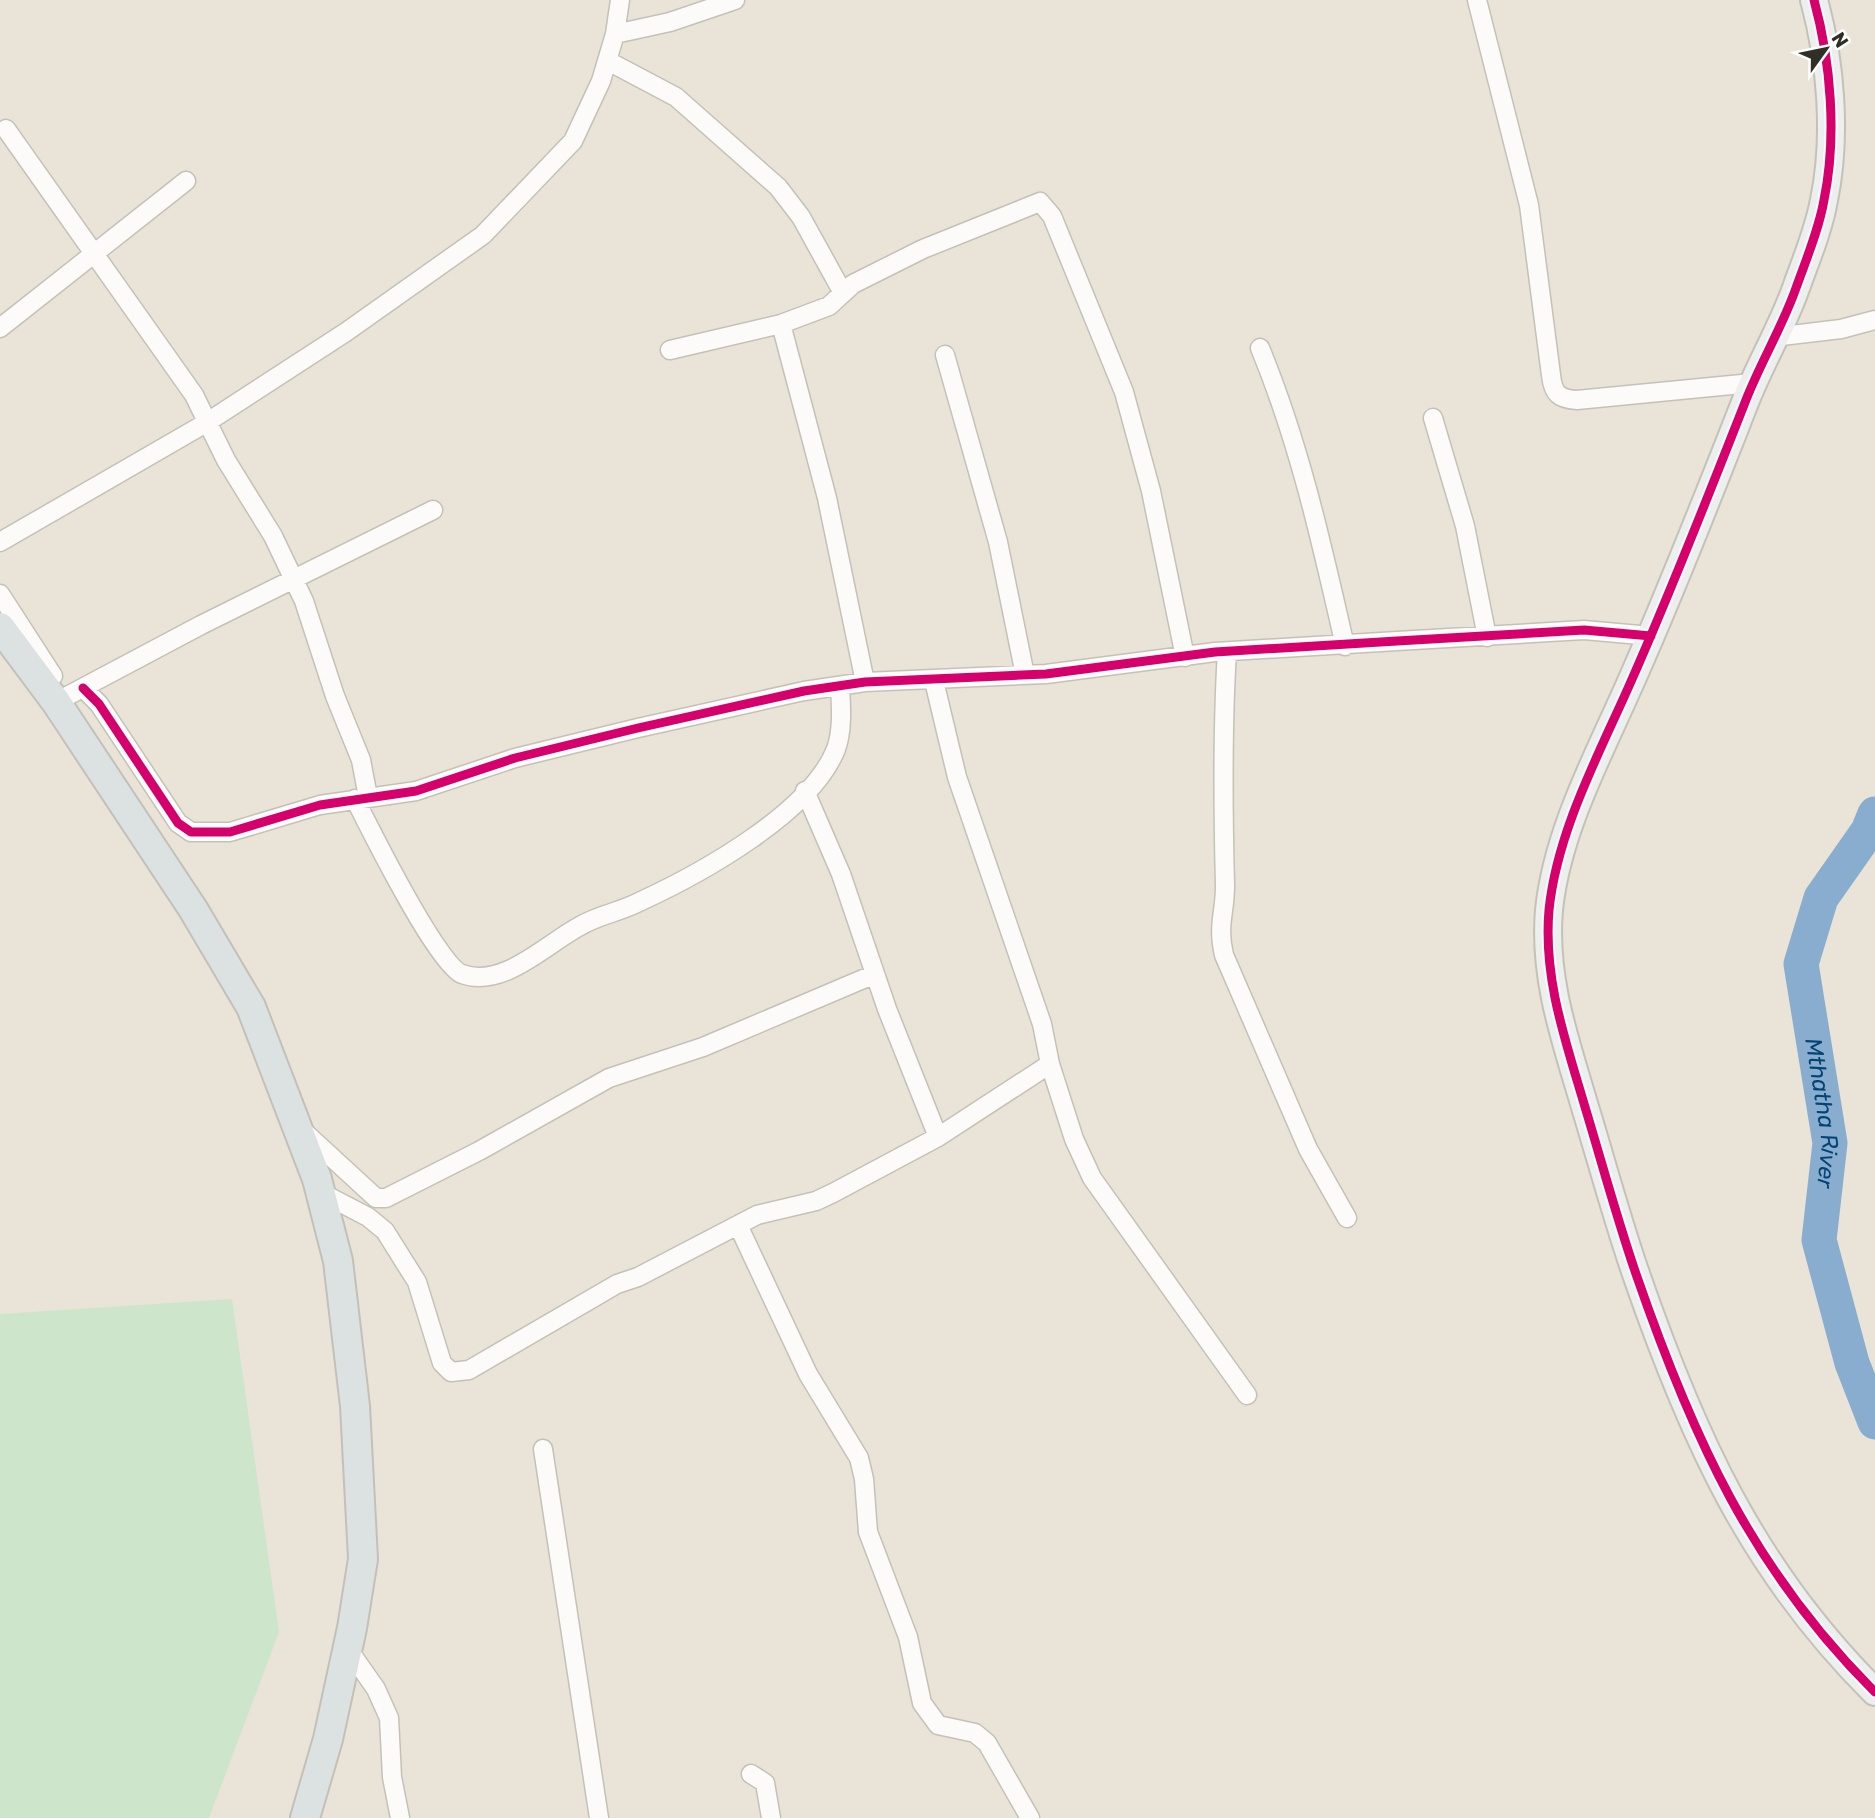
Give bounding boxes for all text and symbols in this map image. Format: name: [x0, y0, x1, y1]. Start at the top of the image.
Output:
north arrow: [1791, 14, 1861, 84]
text: N: [1826, 28, 1853, 52]
water label: Mthatha River: [1799, 1036, 1845, 1191]

